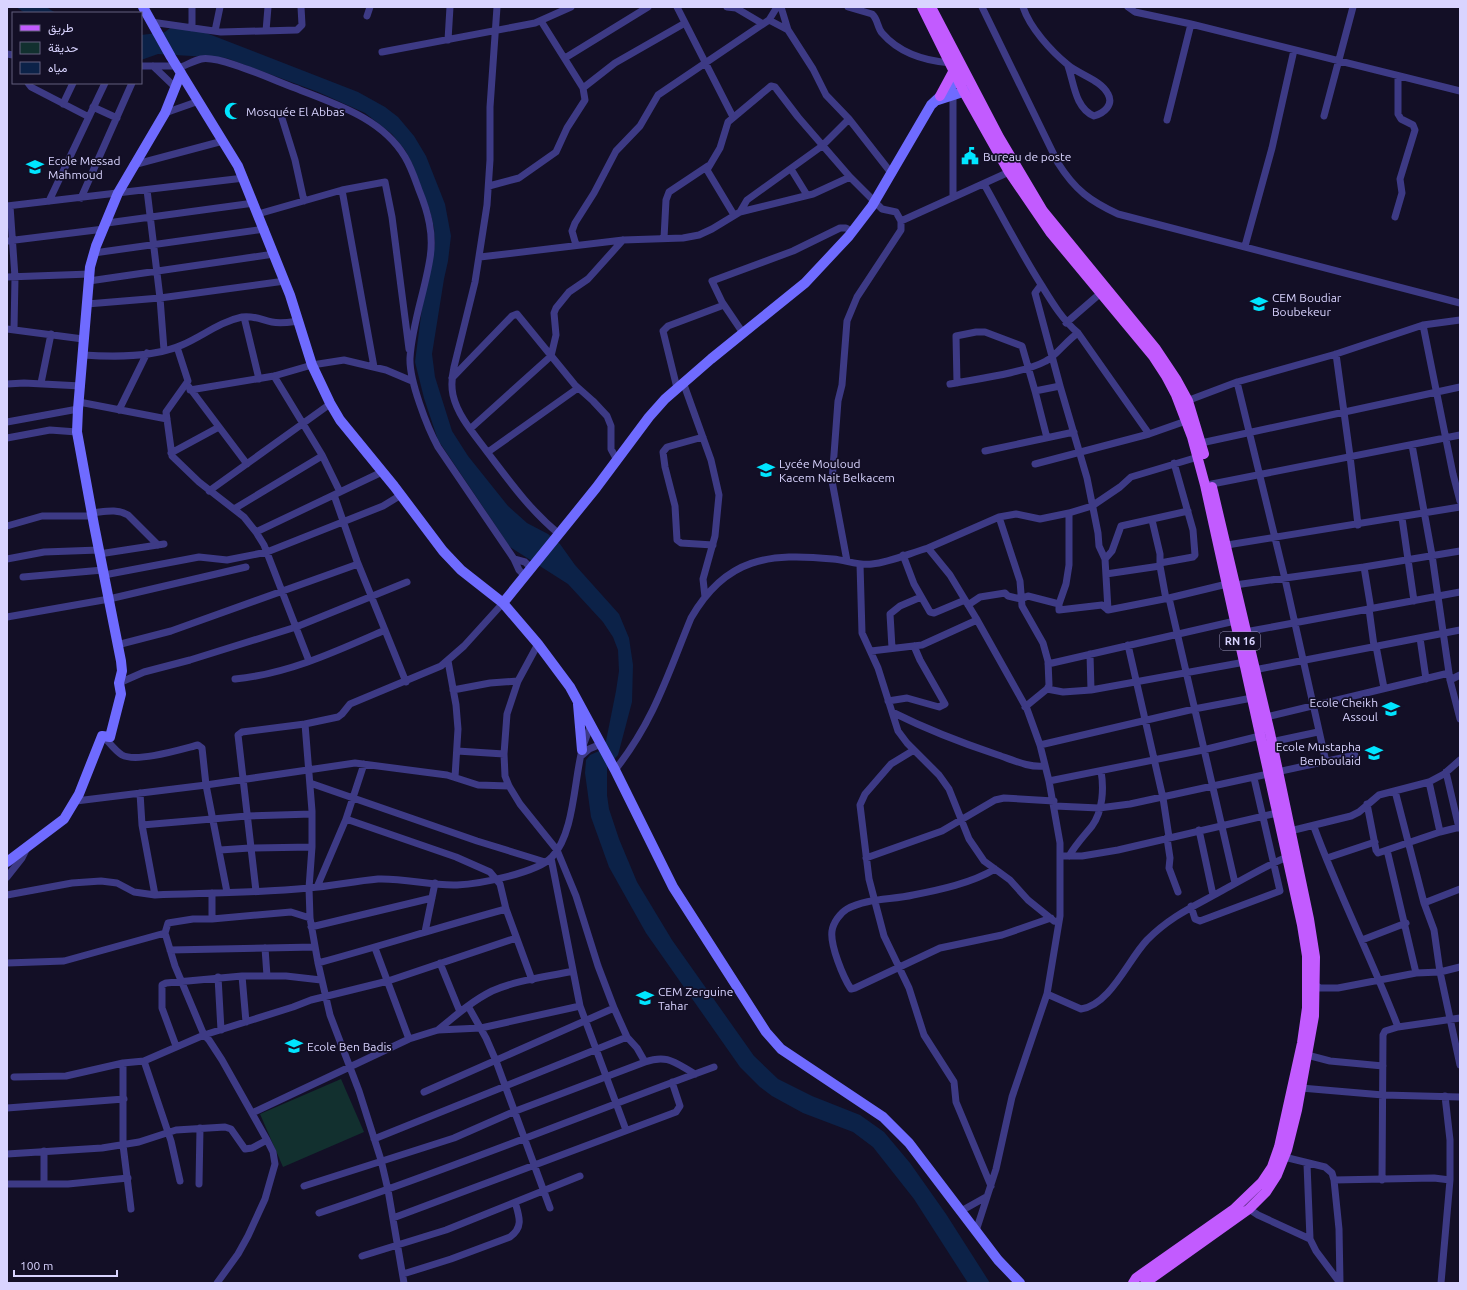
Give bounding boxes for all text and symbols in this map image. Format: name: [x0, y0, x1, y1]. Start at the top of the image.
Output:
legend: [12, 12, 142, 84]
text: طريق: [48, 21, 74, 36]
text: حديقة: [48, 41, 78, 55]
text: مياه: [48, 61, 67, 75]
mosque icon: Mosquée El Abbas: [223, 101, 243, 121]
place label: Mosquée El Abbas: [246, 105, 344, 118]
public building icon: Bureau de poste: [960, 146, 980, 166]
place label: Bureau de poste: [983, 150, 1071, 163]
place label: Ecole Messad Mahmoud: [48, 154, 120, 181]
school or university icon: Ecole Messad Mahmoud: [25, 157, 45, 177]
place label: CEM Boudiar Boubekeur: [1272, 291, 1342, 318]
school or university icon: CEM Boudiar Boubekeur: [1249, 294, 1269, 314]
place label: Lycée Mouloud Kacem Nait Belkacem: [779, 457, 895, 484]
school or university icon: Lycée Mouloud Kacem Nait Belkacem: [756, 460, 776, 480]
road number: RN 16: [1220, 632, 1260, 650]
place label: Ecole Cheikh Assoul: [1310, 696, 1378, 723]
school or university icon: Ecole Cheikh Assoul: [1381, 699, 1401, 719]
place label: Ecole Mustapha Benboulaid: [1276, 740, 1361, 767]
school or university icon: Ecole Mustapha Benboulaid: [1364, 743, 1384, 763]
place label: CEM Zerguine Tahar: [658, 985, 733, 1012]
school or university icon: CEM Zerguine Tahar: [635, 988, 655, 1008]
school or university icon: Ecole Ben Badis: [284, 1036, 304, 1056]
place label: Ecole Ben Badis: [307, 1040, 392, 1053]
scale bar: [14, 1252, 117, 1278]
text: 100 m: [20, 1259, 53, 1272]

